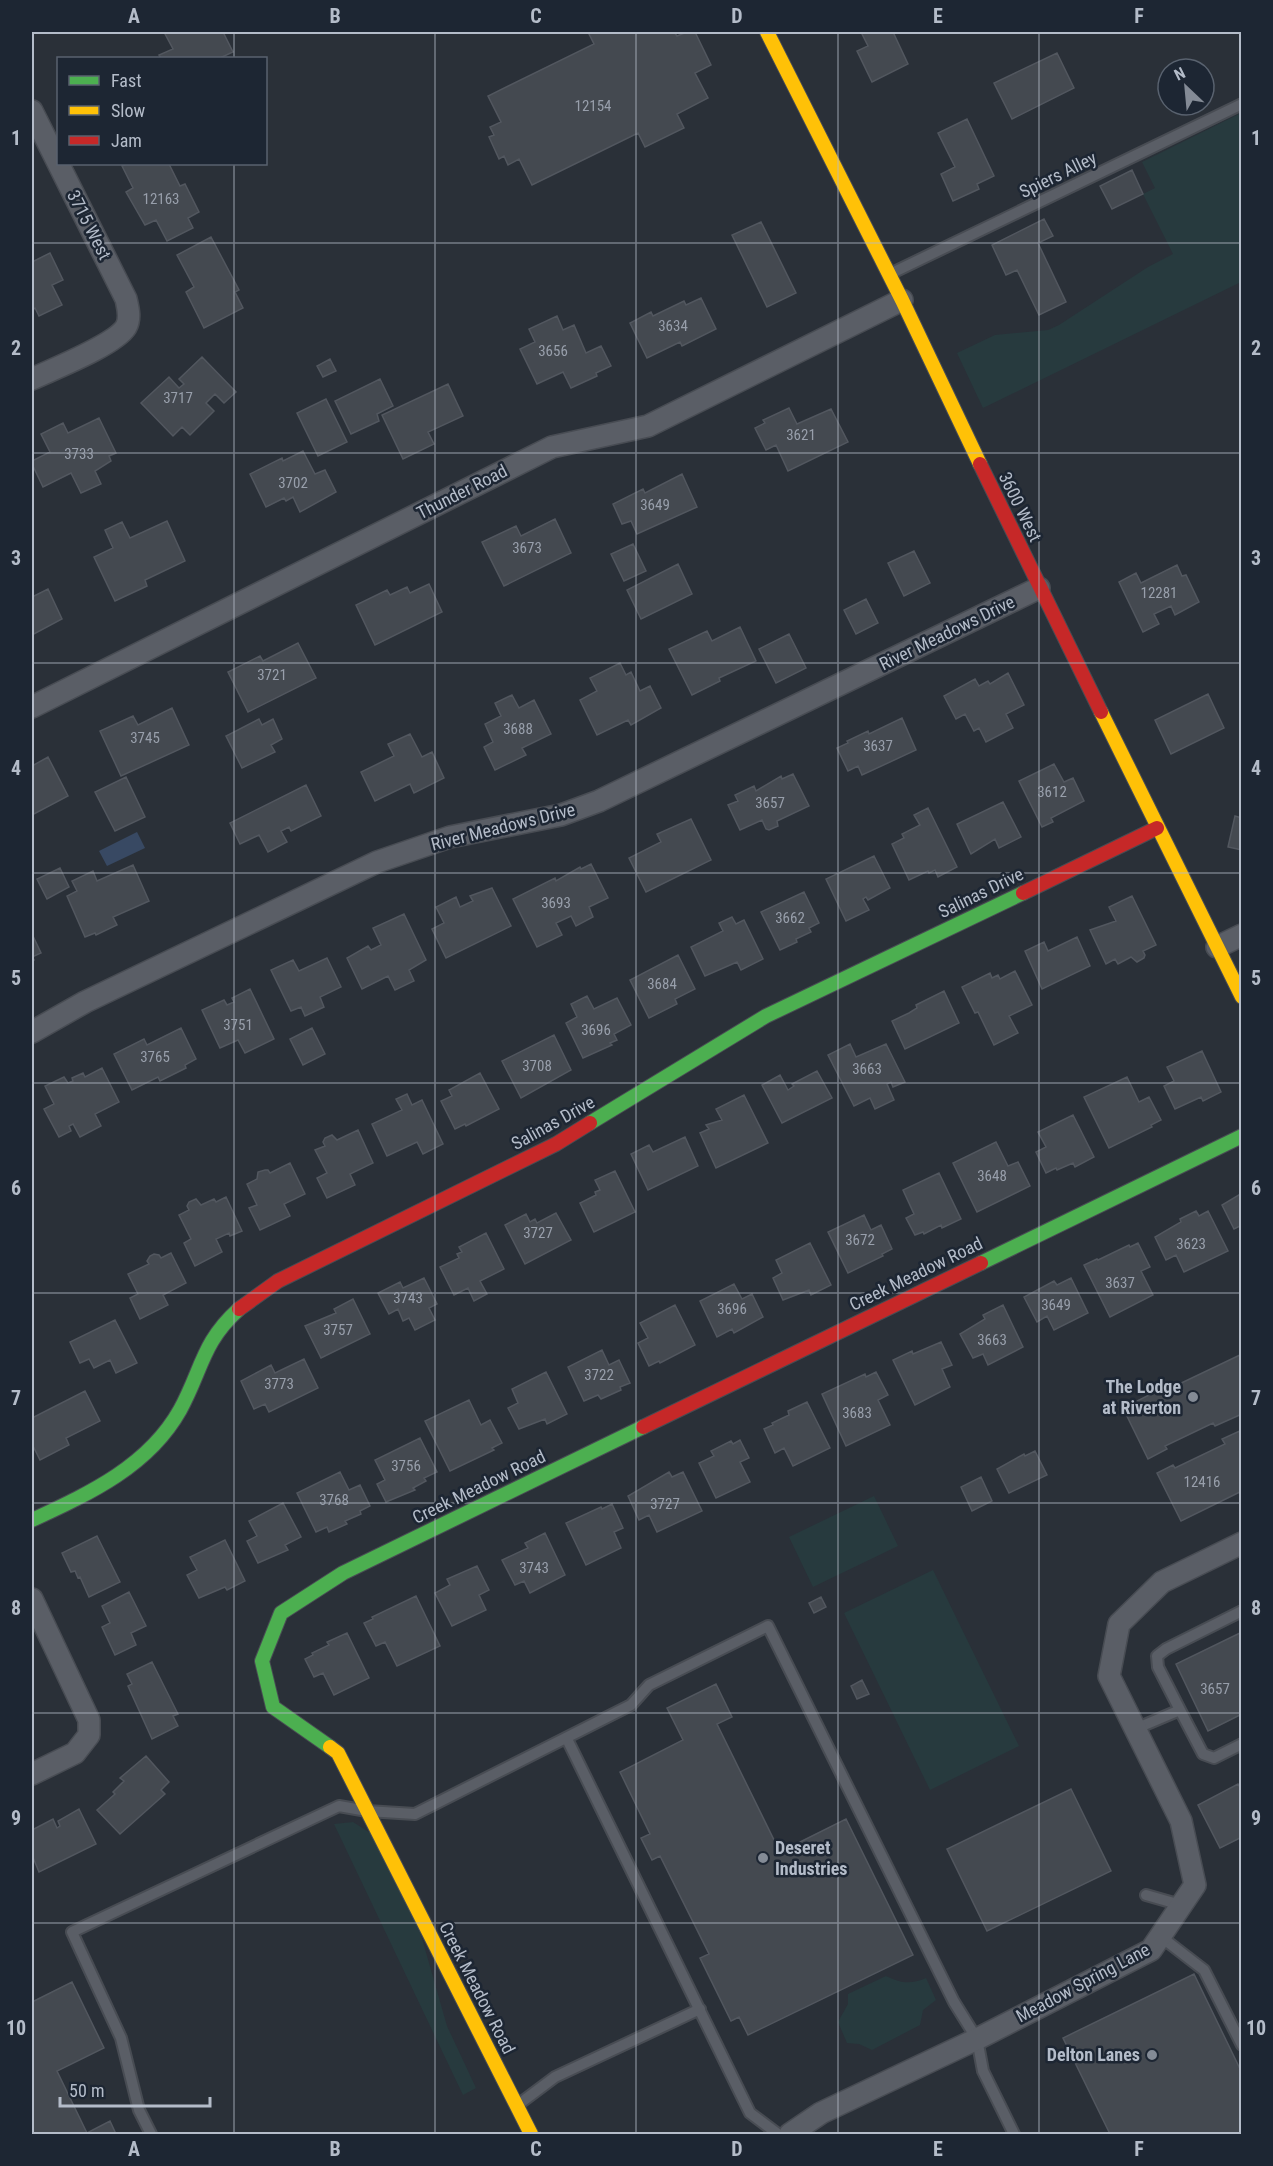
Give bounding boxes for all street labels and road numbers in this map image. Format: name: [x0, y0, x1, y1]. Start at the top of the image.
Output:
street label: Spiers Alley: [1016, 147, 1100, 202]
street label: 3715 West: [63, 187, 116, 263]
street label: Thunder Road: [413, 460, 510, 523]
street label: 3600 West: [995, 468, 1046, 545]
street label: River Meadows Drive: [876, 591, 1018, 674]
street label: River Meadows Drive: [429, 798, 577, 855]
street label: Salinas Drive: [935, 863, 1027, 922]
street label: Salinas Drive: [508, 1091, 598, 1154]
street label: Creek Meadow Road: [846, 1232, 986, 1315]
street label: Creek Meadow Road: [409, 1445, 549, 1528]
street label: Creek Meadow Road: [435, 1918, 520, 2057]
street label: Meadow Spring Lane: [1012, 1938, 1153, 2027]

